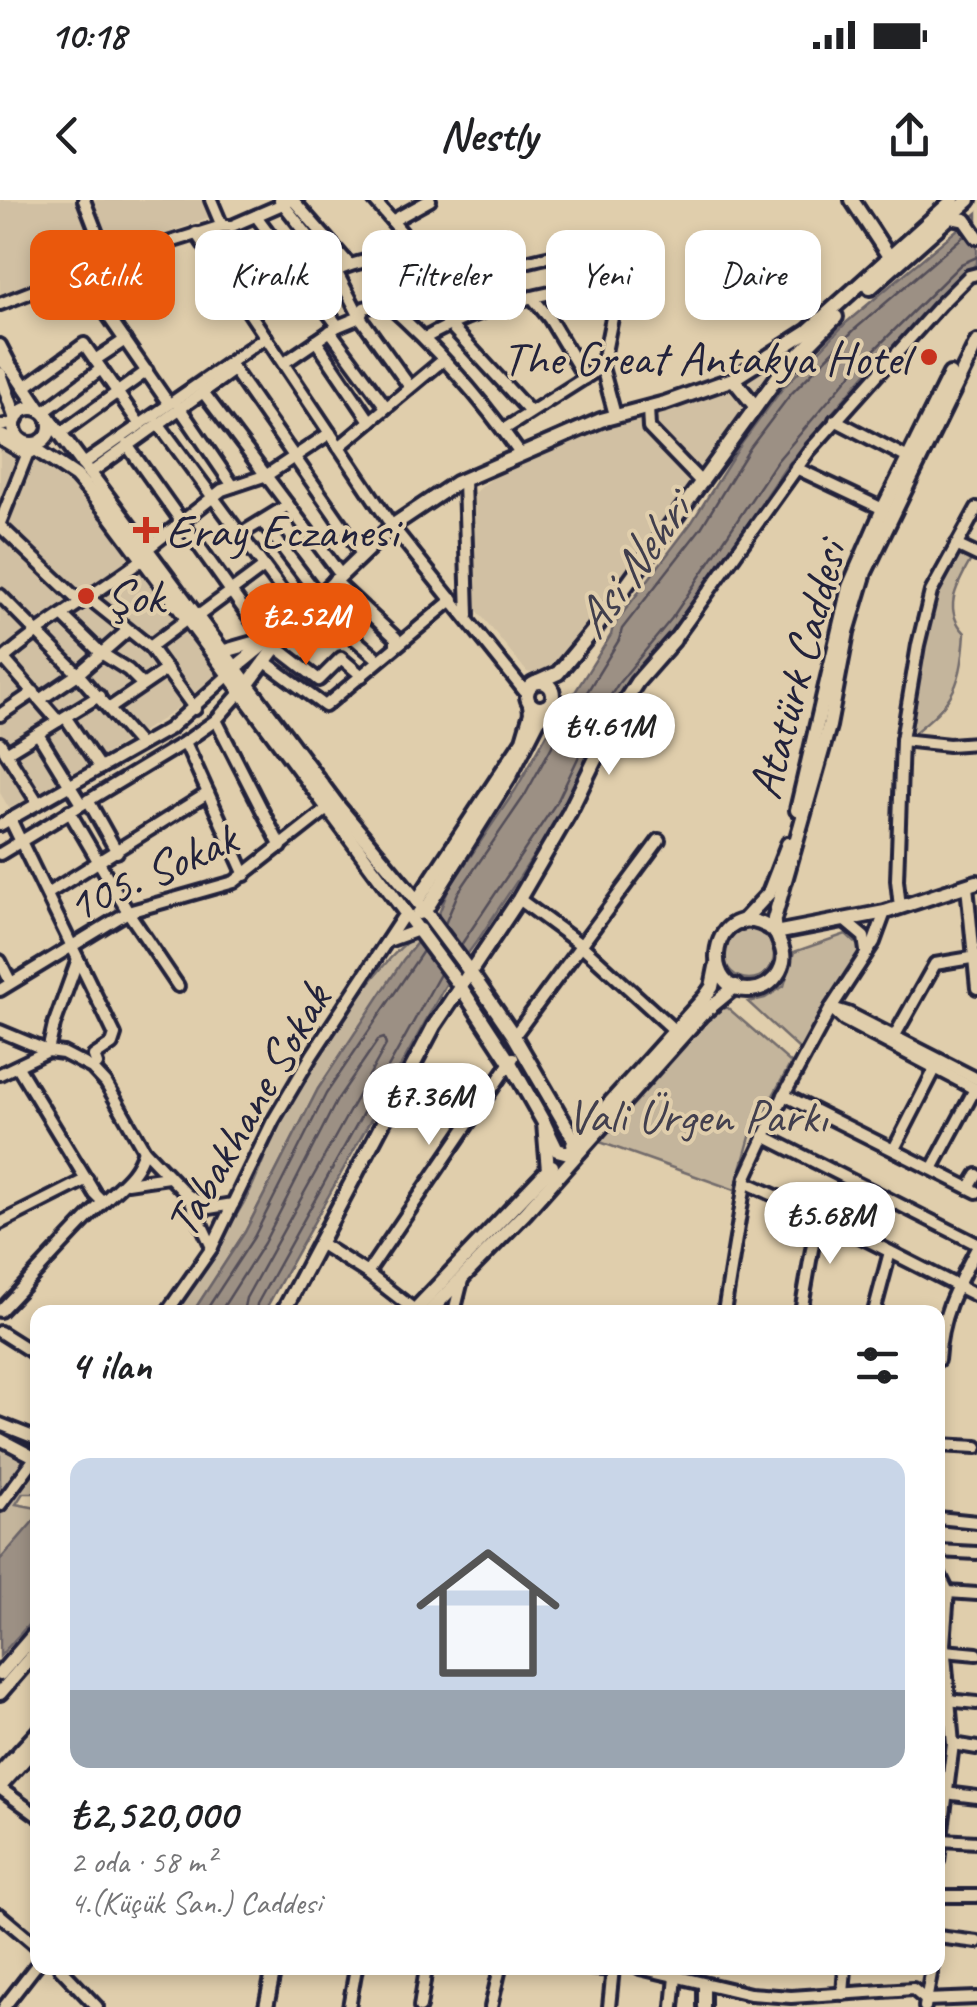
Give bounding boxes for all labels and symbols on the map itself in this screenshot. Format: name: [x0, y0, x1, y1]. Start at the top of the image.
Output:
place label: The Great Antakya Hotel: [502, 328, 917, 388]
marker: The Great Antakya Hotel: [918, 346, 940, 368]
water label: Asi Nehri: [559, 474, 710, 650]
place label: Eray Eczanesi: [166, 501, 403, 561]
marker: Eray Eczanesi: [135, 519, 157, 541]
street label: Atatürk Caddesi: [734, 530, 862, 805]
place label: Şok: [106, 567, 167, 627]
pin: ₺2.52M: [225, 583, 387, 668]
marker: Şok: [75, 585, 97, 607]
pin: ₺4.61M: [528, 693, 690, 778]
street label: 105. Sokak: [57, 806, 249, 936]
street label: Tabakhane Sokak: [151, 971, 346, 1247]
pin: ₺7.36M: [348, 1063, 510, 1148]
park label: Vali Ürgen Parkı: [567, 1086, 829, 1146]
pin: ₺5.68M: [749, 1182, 911, 1267]

